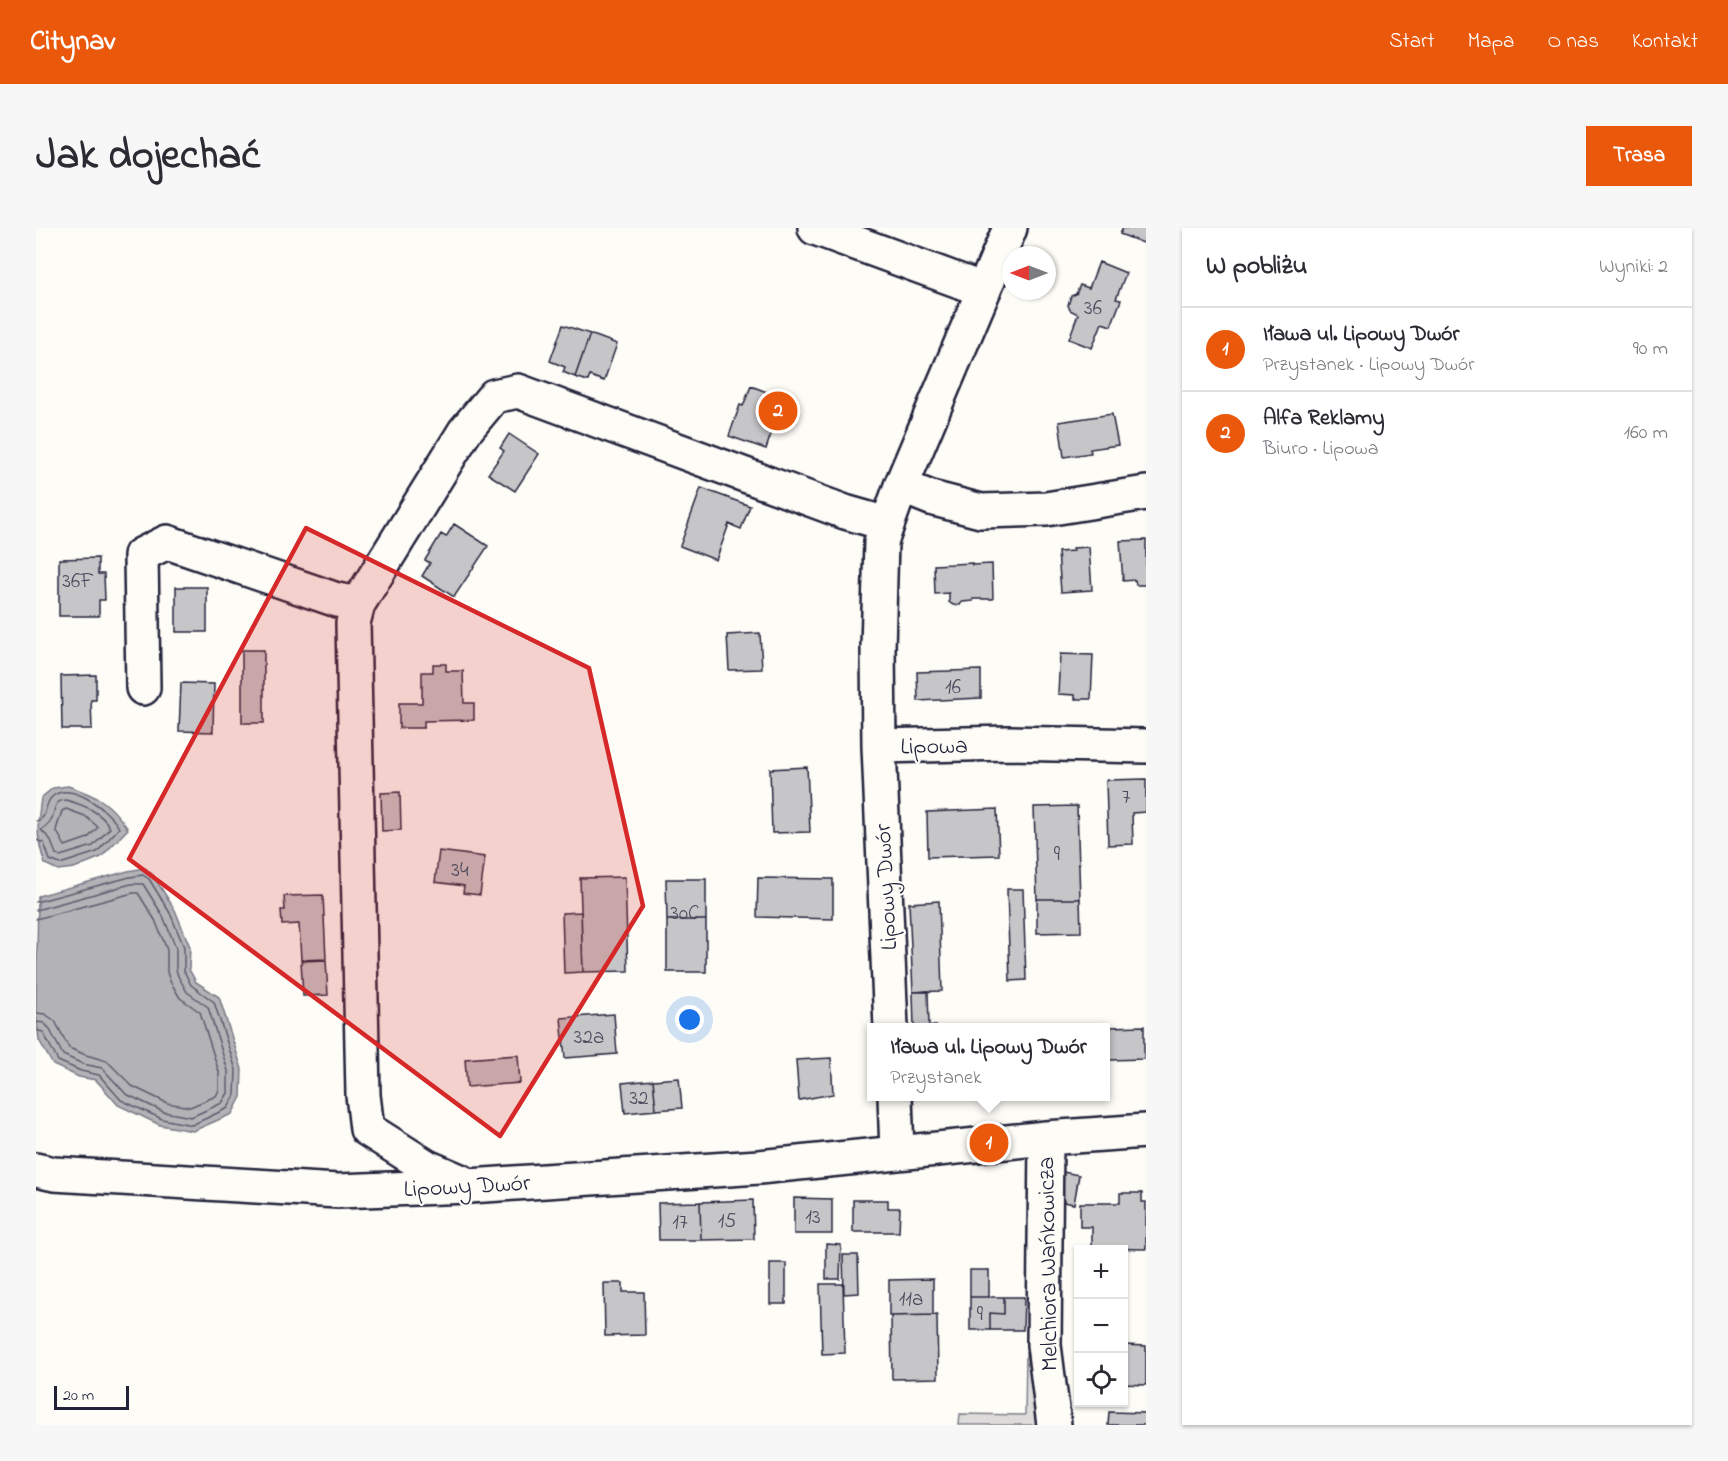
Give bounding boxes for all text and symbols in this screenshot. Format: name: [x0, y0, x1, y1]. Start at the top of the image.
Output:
text: Citynav: [30, 22, 115, 63]
text: Start: [1389, 27, 1435, 57]
text: Mapa: [1468, 27, 1514, 57]
text: O nas: [1547, 27, 1599, 57]
text: Kontakt: [1632, 27, 1698, 57]
text: Jak dojechać: [36, 126, 260, 187]
button: Trasa: [1586, 126, 1692, 186]
north arrow: [1002, 246, 1056, 300]
text: W pobliżu: [1206, 248, 1307, 286]
text: Wyniki: 2: [1599, 253, 1668, 282]
house number: 36: [1084, 294, 1102, 324]
text: Iława ul. Lipowy Dwór: [1263, 319, 1459, 351]
text: 1: [1222, 335, 1229, 364]
text: 90 m: [1633, 335, 1668, 364]
text: Przystanek · Lipowy Dwór: [1263, 351, 1474, 380]
pin: 2: [758, 388, 798, 434]
text: Alfa Reklamy: [1263, 403, 1384, 435]
text: 2: [1221, 419, 1230, 448]
text: 160 m: [1624, 419, 1668, 448]
text: Biuro · Lipowa: [1263, 435, 1379, 464]
house number: 36F: [62, 567, 94, 597]
house number: 16: [945, 673, 961, 703]
street label: Lipowa: [900, 729, 968, 766]
house number: 7: [1122, 783, 1131, 813]
street label: Lipowy Dwór: [867, 822, 909, 951]
house number: 9: [1054, 840, 1061, 870]
house number: 34: [451, 856, 469, 886]
house number: 30C: [670, 899, 700, 929]
your location: [675, 1005, 704, 1034]
house number: 32a: [574, 1023, 604, 1053]
popup: [867, 1023, 1110, 1101]
text: Iława ul. Lipowy Dwór: [890, 1032, 1087, 1064]
text: Przystanek: [890, 1064, 982, 1093]
house number: 32: [629, 1084, 649, 1114]
pin: 1: [970, 1120, 1008, 1166]
street label: Melchiora Wańkowicza: [1030, 1156, 1069, 1372]
street label: Lipowy Dwór: [403, 1167, 532, 1209]
house number: 13: [805, 1203, 821, 1233]
house number: 15: [718, 1207, 736, 1237]
house number: 17: [672, 1208, 688, 1238]
map controls: [1074, 1245, 1128, 1407]
button: +: [1074, 1245, 1128, 1299]
house number: 11a: [899, 1285, 923, 1315]
button: −: [1074, 1299, 1128, 1353]
house number: 9: [977, 1300, 984, 1330]
button: locate: [1074, 1353, 1128, 1407]
scale bar: [54, 1383, 129, 1410]
text: 20 m: [63, 1384, 94, 1408]

